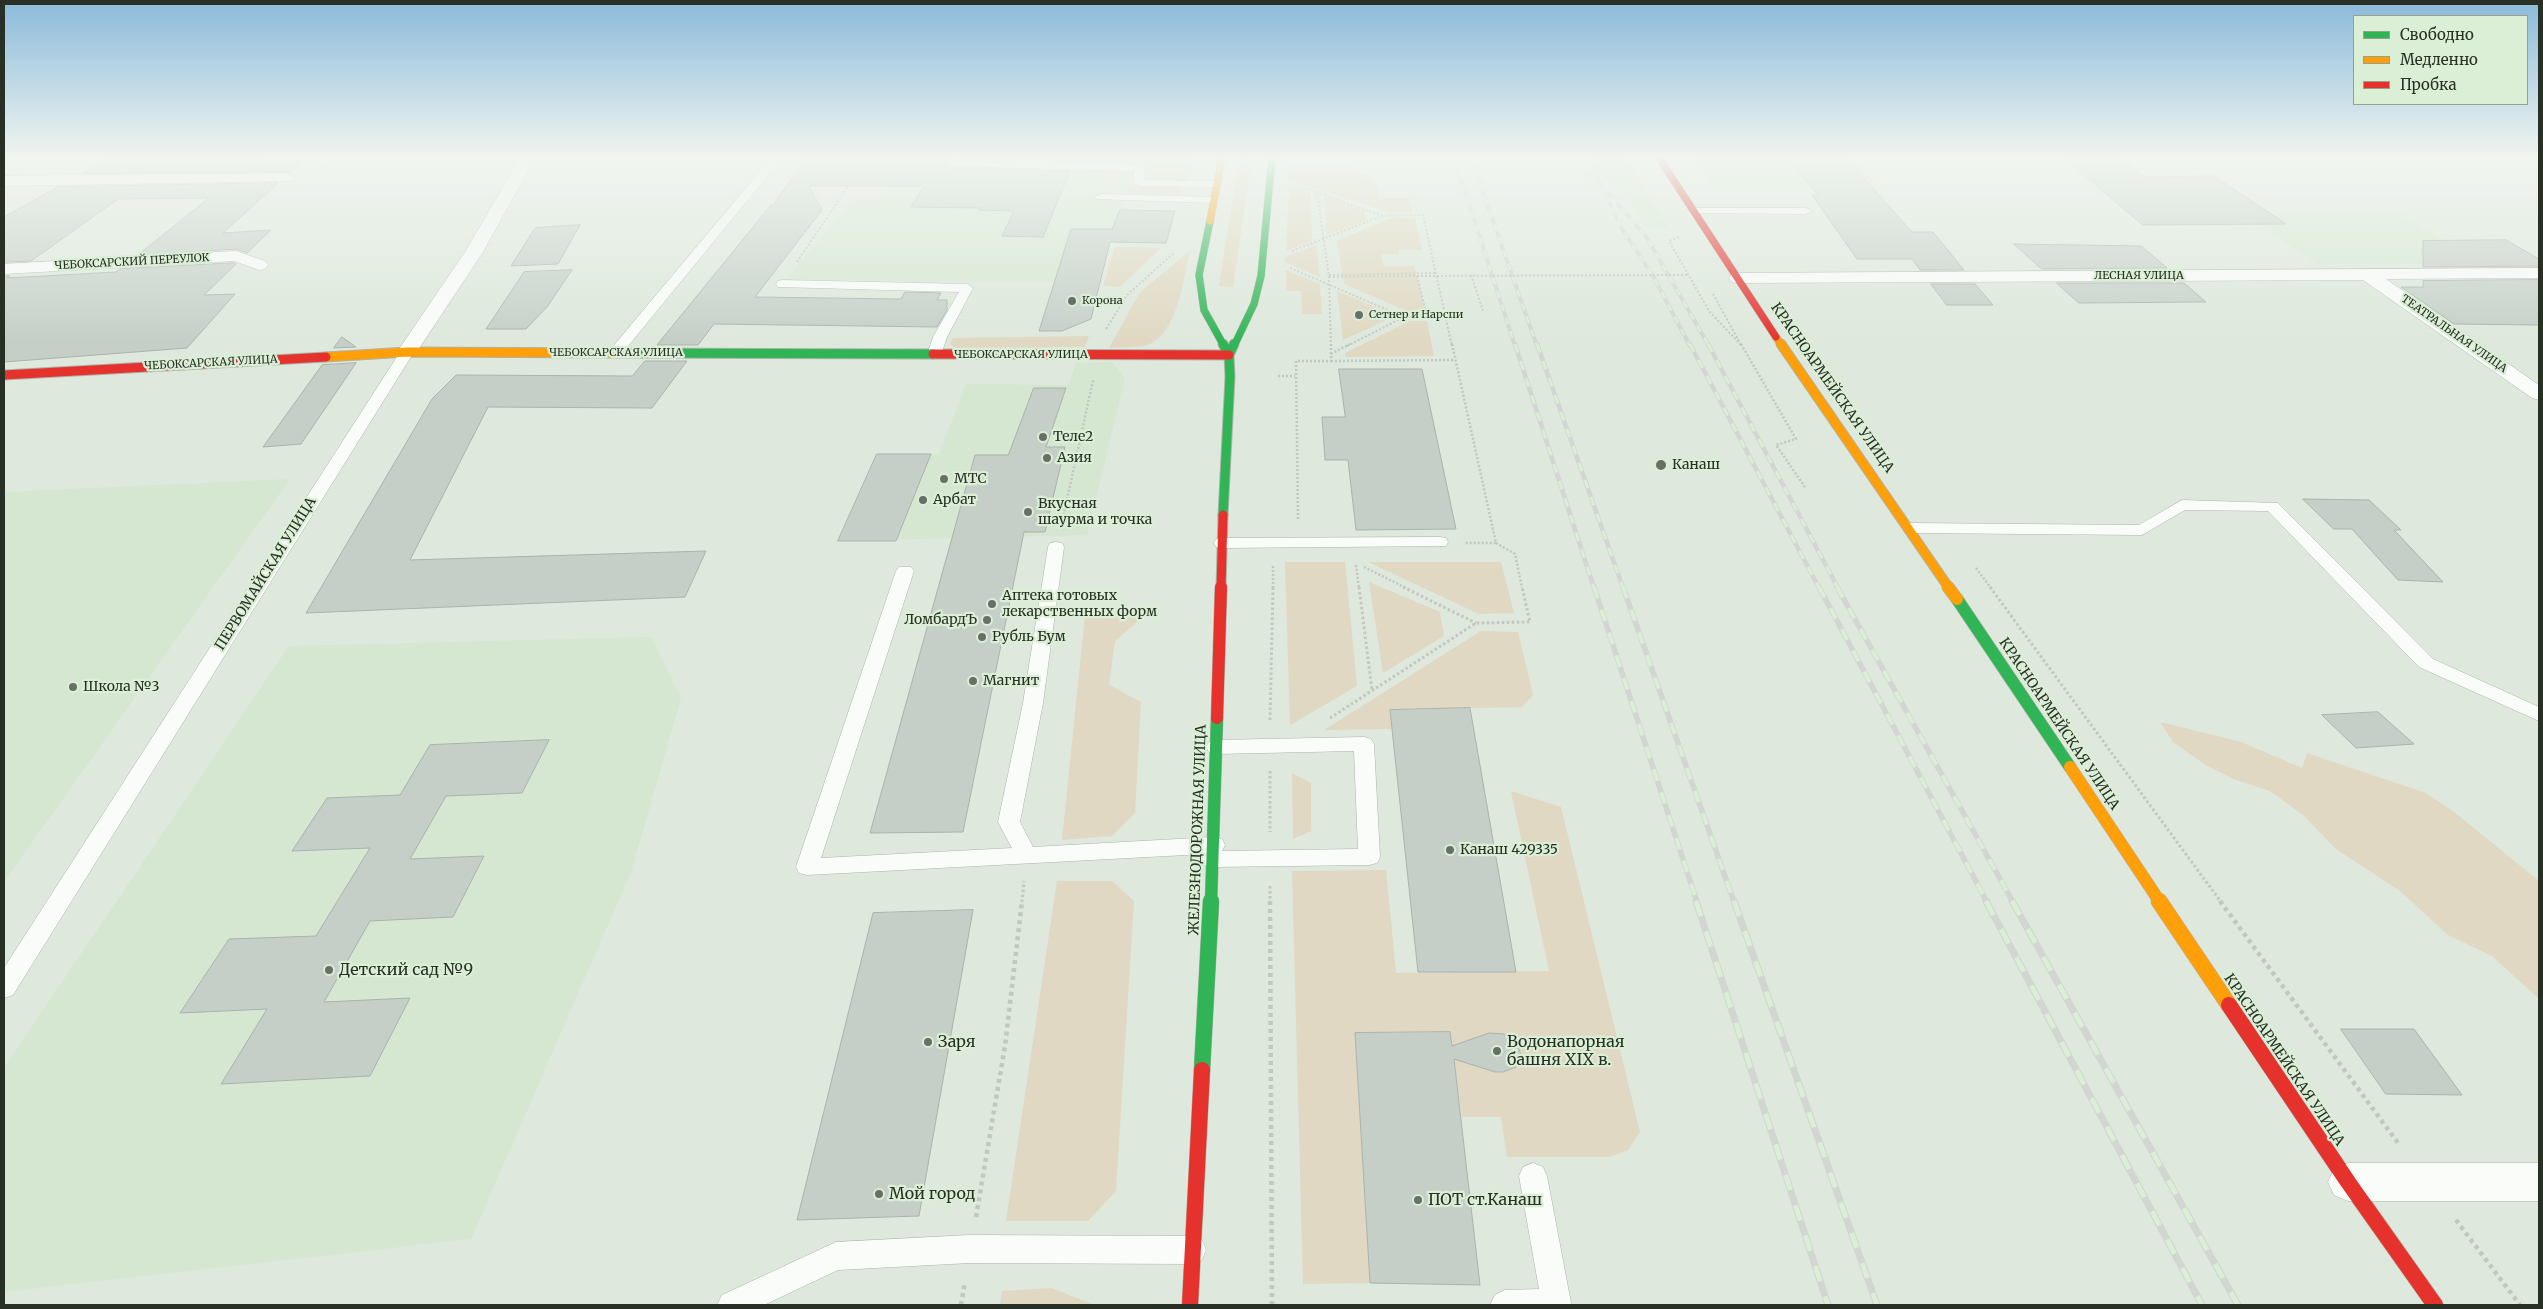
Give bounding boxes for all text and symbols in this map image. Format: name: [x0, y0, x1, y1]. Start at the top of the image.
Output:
legend: [2353, 15, 2528, 105]
text: Свободно: [2400, 25, 2474, 44]
text: Медленно: [2400, 50, 2478, 69]
text: Пробка: [2400, 75, 2457, 94]
street label: ЧЕБОКСАРСКИЙ ПЕРЕУЛОК: [54, 251, 210, 273]
street label: ЛЕСНАЯ УЛИЦА: [2094, 269, 2184, 283]
street label: ТЕАТРАЛЬНАЯ УЛИЦА: [2399, 292, 2509, 376]
place label: Корона: [1082, 294, 1123, 308]
marker: Корона: [1066, 295, 1078, 307]
street label: КРАСНОАРМЕЙСКАЯ УЛИЦА: [1767, 300, 1897, 476]
place label: Сетнер и Нарспи: [1369, 308, 1463, 322]
marker: Сетнер и Нарспи: [1353, 309, 1365, 321]
street label: ЧЕБОКСАРСКАЯ УЛИЦА: [549, 346, 683, 360]
street label: ЧЕБОКСАРСКАЯ УЛИЦА: [954, 348, 1088, 362]
street label: ЧЕБОКСАРСКАЯ УЛИЦА: [144, 353, 278, 373]
place label: Теле2: [1053, 429, 1093, 445]
marker: Теле2: [1037, 431, 1049, 443]
place label: Азия: [1057, 450, 1092, 466]
marker: Азия: [1041, 452, 1053, 464]
place label: Канаш: [1672, 457, 1720, 473]
marker: Канаш: [1654, 458, 1668, 472]
place label: МТС: [954, 471, 987, 487]
marker: МТС: [938, 473, 950, 485]
place label: Арбат: [933, 492, 976, 508]
street label: ПЕРВОМАЙСКАЯ УЛИЦА: [212, 494, 320, 654]
marker: Арбат: [917, 494, 929, 506]
place label: Вкусная шаурма и точка: [1038, 496, 1152, 528]
marker: Вкусная шаурма и точка: [1022, 506, 1034, 518]
place label: Аптека готовых лекарственных форм: [1002, 588, 1157, 620]
marker: Аптека готовых лекарственных форм: [986, 598, 998, 610]
place label: ЛомбардЪ: [904, 612, 977, 628]
marker: ЛомбардЪ: [981, 614, 993, 626]
place label: Рубль Бум: [992, 629, 1066, 645]
marker: Рубль Бум: [976, 631, 988, 643]
street label: КРАСНОАРМЕЙСКАЯ УЛИЦА: [1995, 635, 2123, 813]
place label: Магнит: [983, 673, 1039, 689]
marker: Магнит: [967, 675, 979, 687]
place label: Школа №3: [83, 679, 160, 695]
marker: Школа №3: [67, 681, 79, 693]
street label: ЖЕЛЕЗНОДОРОЖНАЯ УЛИЦА: [1186, 724, 1210, 936]
place label: Канаш 429335: [1460, 842, 1558, 858]
marker: Канаш 429335: [1444, 844, 1456, 856]
place label: Детский сад №9: [339, 960, 473, 980]
marker: Детский сад №9: [323, 964, 335, 976]
street label: КРАСНОАРМЕЙСКАЯ УЛИЦА: [2220, 971, 2348, 1149]
place label: Заря: [938, 1032, 975, 1052]
place label: Водонапорная башня XIX в.: [1507, 1032, 1625, 1070]
marker: Заря: [922, 1036, 934, 1048]
marker: Водонапорная башня XIX в.: [1491, 1045, 1503, 1057]
place label: Мой город: [889, 1184, 976, 1204]
marker: Мой город: [873, 1188, 885, 1200]
place label: ПОТ ст.Канаш: [1428, 1190, 1542, 1210]
marker: ПОТ ст.Канаш: [1412, 1194, 1424, 1206]

